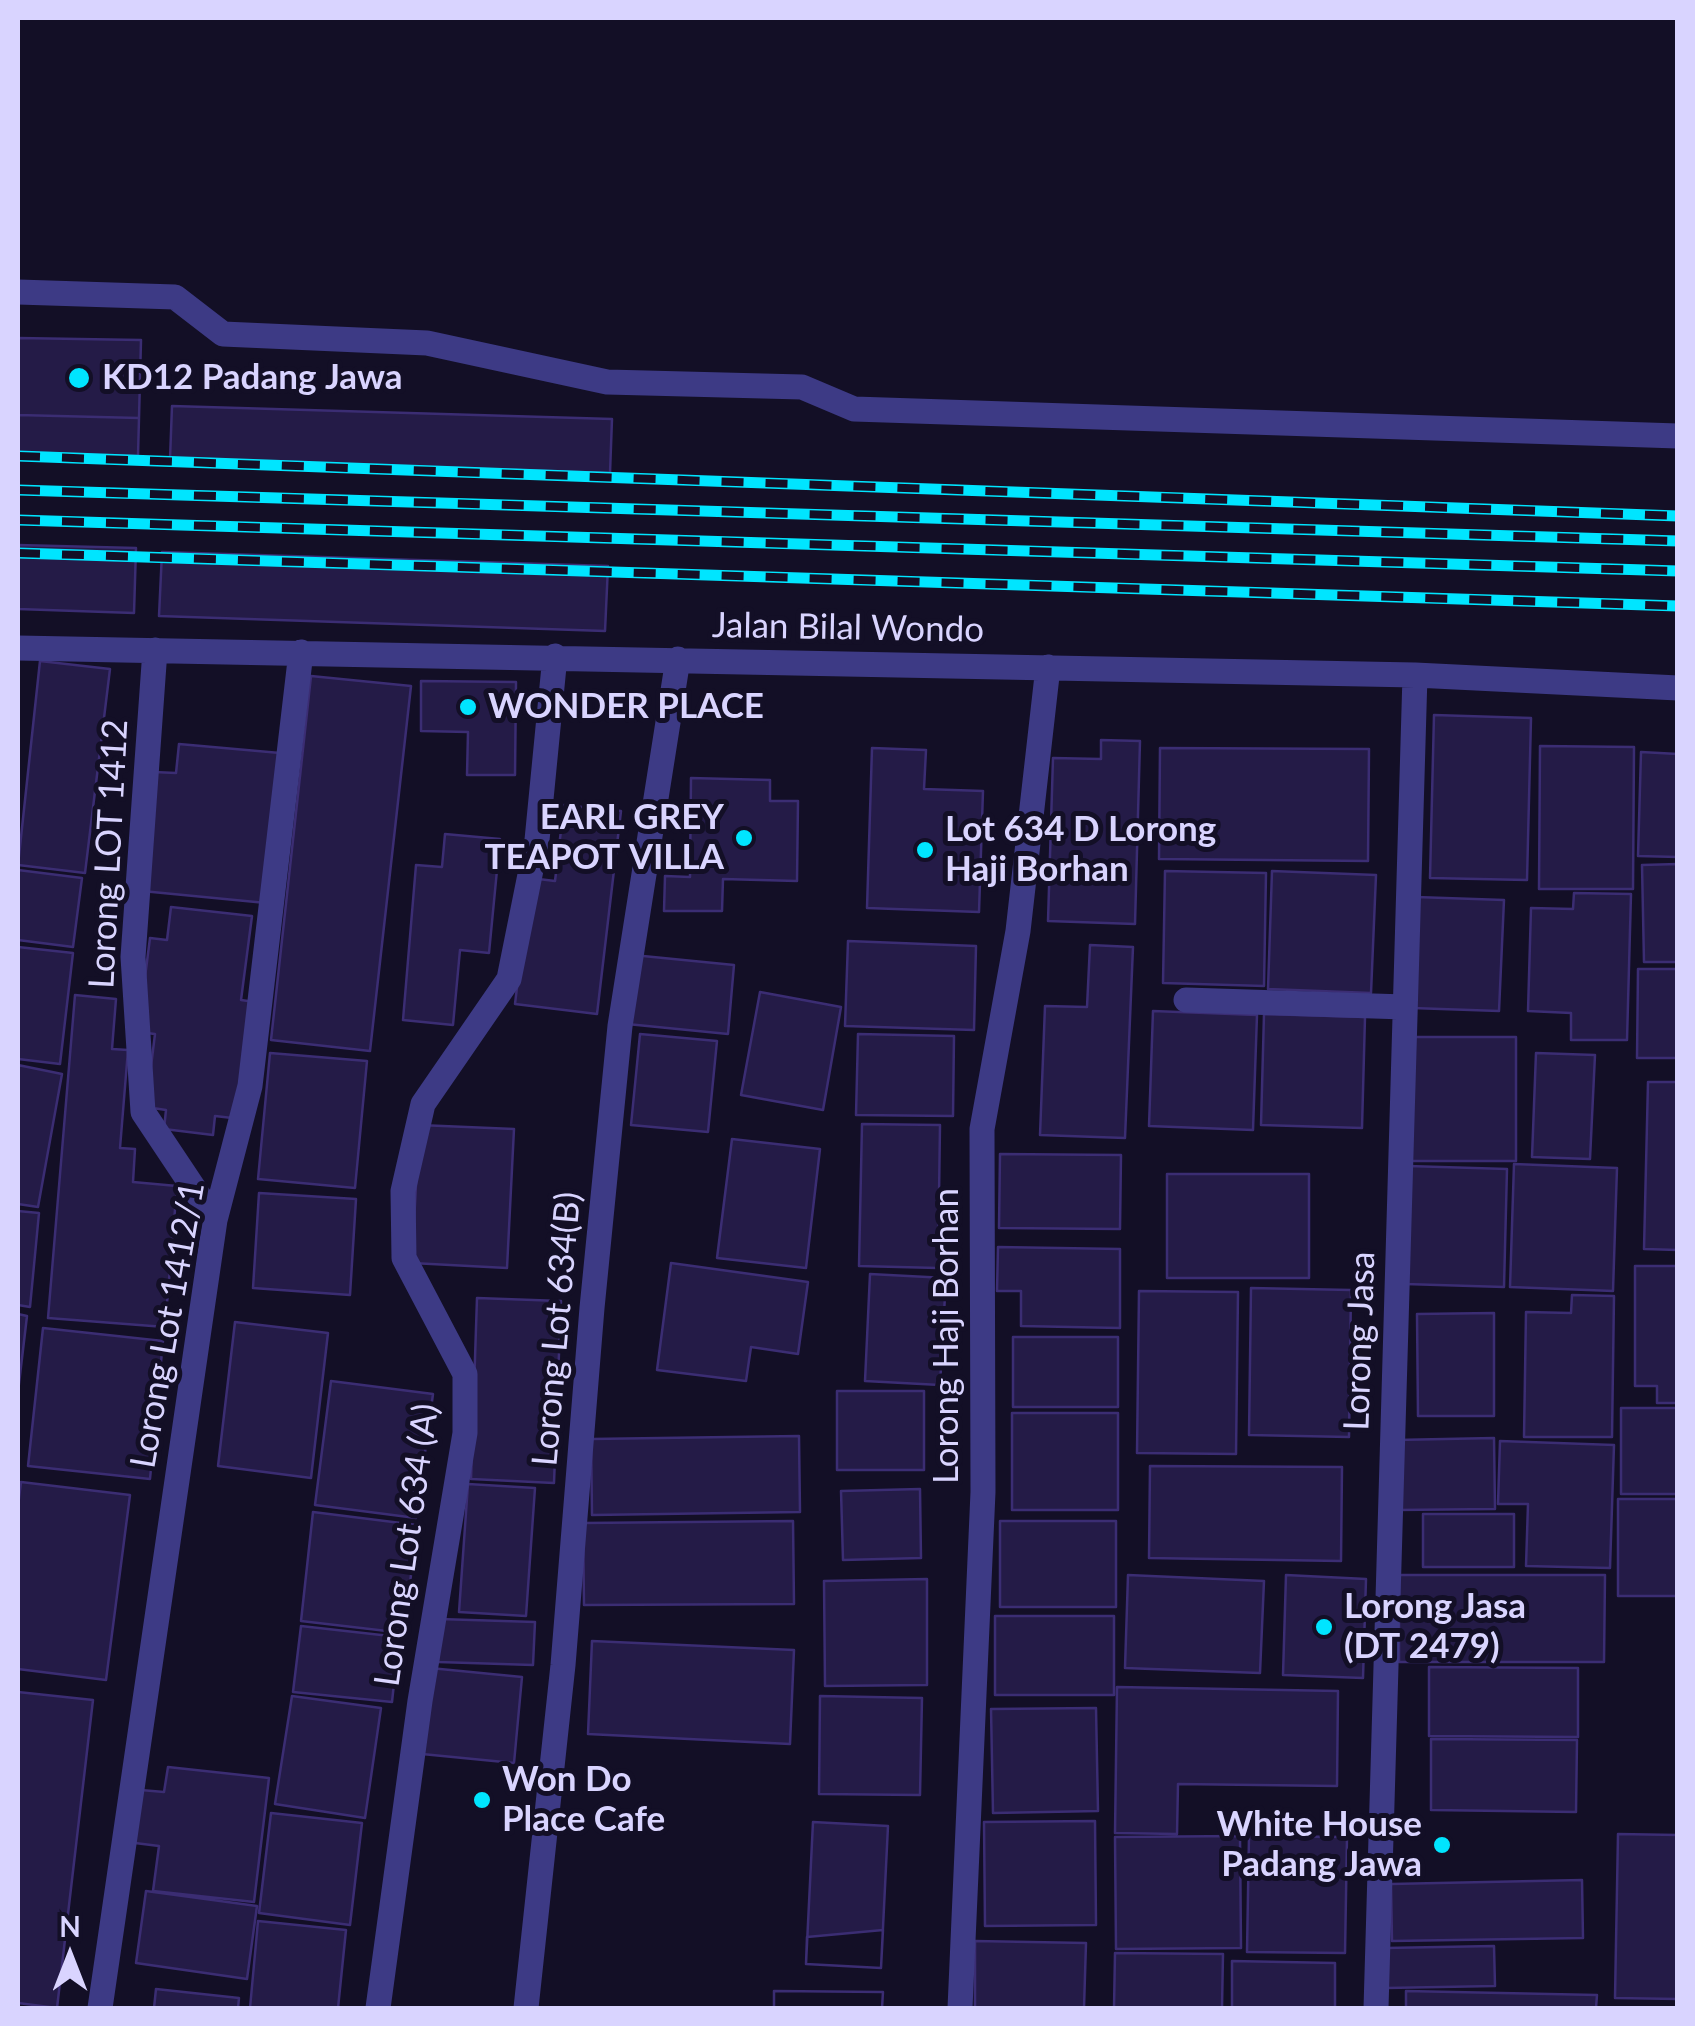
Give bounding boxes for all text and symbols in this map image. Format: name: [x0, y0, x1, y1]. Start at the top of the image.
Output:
place label: KD12 Padang Jawa: [102, 357, 403, 399]
marker: KD12 Padang Jawa: [66, 365, 92, 391]
street label: Jalan Bilal Wondo: [712, 605, 984, 651]
place label: WONDER PLACE: [488, 686, 764, 728]
marker: WONDER PLACE: [457, 696, 479, 718]
street label: Lorong LOT 1412: [81, 718, 137, 990]
place label: EARL GREY TEAPOT VILLA: [485, 797, 724, 879]
place label: Lot 634 D Lorong Haji Borhan: [945, 809, 1216, 891]
marker: EARL GREY TEAPOT VILLA: [733, 827, 755, 849]
marker: Lot 634 D Lorong Haji Borhan: [914, 839, 936, 861]
street label: Lorong Lot 1412/1: [122, 1178, 214, 1472]
street label: Lorong Haji Borhan: [926, 1188, 968, 1484]
street label: Lorong Lot 634(B): [524, 1190, 590, 1468]
street label: Lorong Jasa: [1336, 1251, 1384, 1431]
street label: Lorong Lot 634 (A): [366, 1401, 448, 1689]
place label: Lorong Jasa (DT 2479): [1344, 1586, 1526, 1668]
marker: Lorong Jasa (DT 2479): [1313, 1616, 1335, 1638]
place label: Won Do Place Cafe: [502, 1759, 665, 1841]
marker: Won Do Place Cafe: [471, 1789, 493, 1811]
place label: White House Padang Jawa: [1216, 1804, 1422, 1886]
marker: White House Padang Jawa: [1431, 1834, 1453, 1856]
north arrow: [20, 1906, 120, 2006]
text: N: [59, 1909, 81, 1943]

